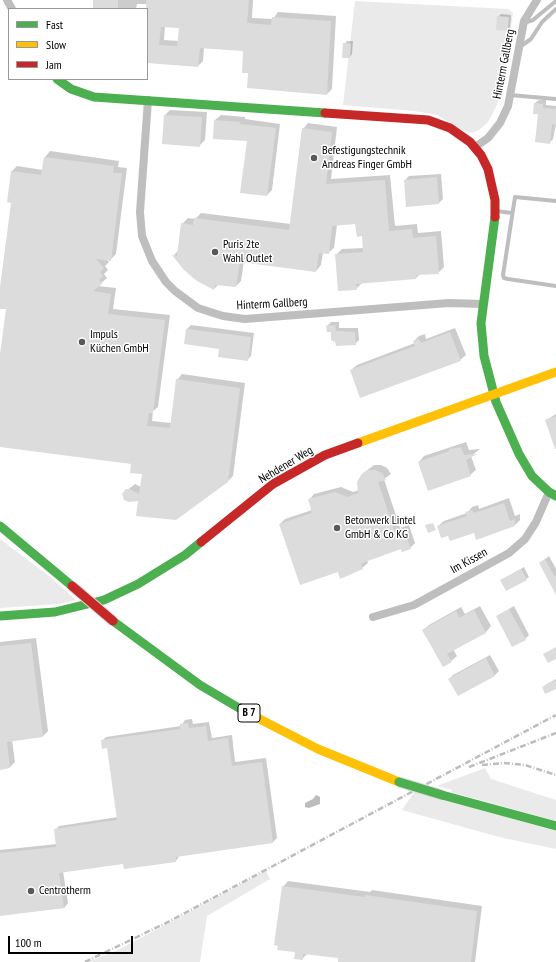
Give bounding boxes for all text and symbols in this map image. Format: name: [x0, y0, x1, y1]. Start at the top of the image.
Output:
legend: [8, 8, 148, 80]
text: Fast: [46, 17, 63, 32]
street label: Hinterm Gallberg: [490, 28, 518, 100]
text: Slow: [46, 37, 66, 52]
text: Jam: [46, 57, 62, 72]
place label: Befestigungstechnik Andreas Finger GmbH: [322, 144, 412, 172]
marker: Befestigungstechnik Andreas Finger GmbH: [309, 153, 319, 163]
place label: Puris 2te Wahl Outlet: [223, 238, 272, 266]
marker: Puris 2te Wahl Outlet: [210, 247, 220, 257]
street label: Hinterm Gallberg: [236, 295, 308, 313]
place label: Impuls Küchen GmbH: [90, 328, 149, 356]
marker: Impuls Küchen GmbH: [77, 337, 87, 347]
street label: Nehdener Weg: [256, 443, 316, 487]
place label: Betonwerk Lintel GmbH & Co KG: [345, 514, 415, 542]
marker: Betonwerk Lintel GmbH & Co KG: [332, 523, 342, 533]
street label: Im Kissen: [448, 545, 490, 577]
road number: B 7: [238, 704, 260, 722]
place label: Centrotherm: [39, 884, 91, 898]
marker: Centrotherm: [26, 886, 36, 896]
scale bar: [10, 928, 135, 954]
text: 100 m: [15, 935, 42, 950]

